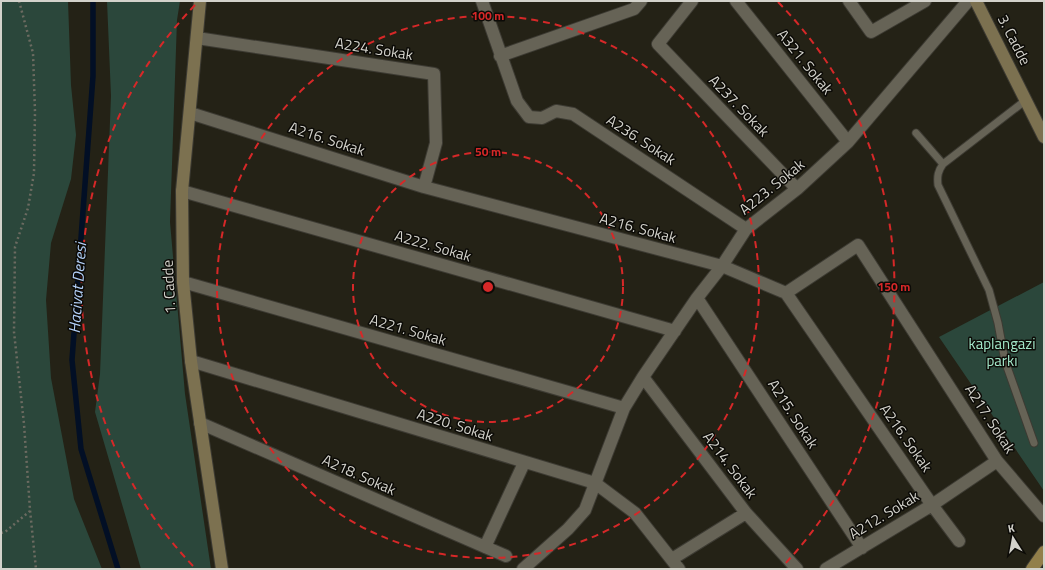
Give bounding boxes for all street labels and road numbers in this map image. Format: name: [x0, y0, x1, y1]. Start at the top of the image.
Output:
street label: 3. Cadde: [992, 10, 1037, 69]
street label: A321. Sokak: [772, 24, 839, 99]
street label: A224. Sokak: [333, 31, 415, 66]
street label: A237. Sokak: [704, 69, 775, 142]
street label: A236. Sokak: [602, 109, 680, 171]
street label: A216. Sokak: [286, 115, 368, 162]
street label: A223. Sokak: [734, 153, 809, 220]
street label: A216. Sokak: [597, 206, 679, 249]
street label: A222. Sokak: [392, 224, 474, 267]
street label: 1. Cadde: [156, 259, 181, 315]
street label: A221. Sokak: [367, 308, 449, 351]
street label: A215. Sokak: [762, 375, 824, 453]
street label: A217. Sokak: [959, 380, 1021, 458]
street label: A216. Sokak: [874, 399, 938, 476]
street label: A220. Sokak: [414, 402, 496, 447]
street label: A214. Sokak: [698, 426, 763, 503]
street label: A218. Sokak: [319, 448, 400, 501]
street label: A212. Sokak: [844, 484, 923, 545]

